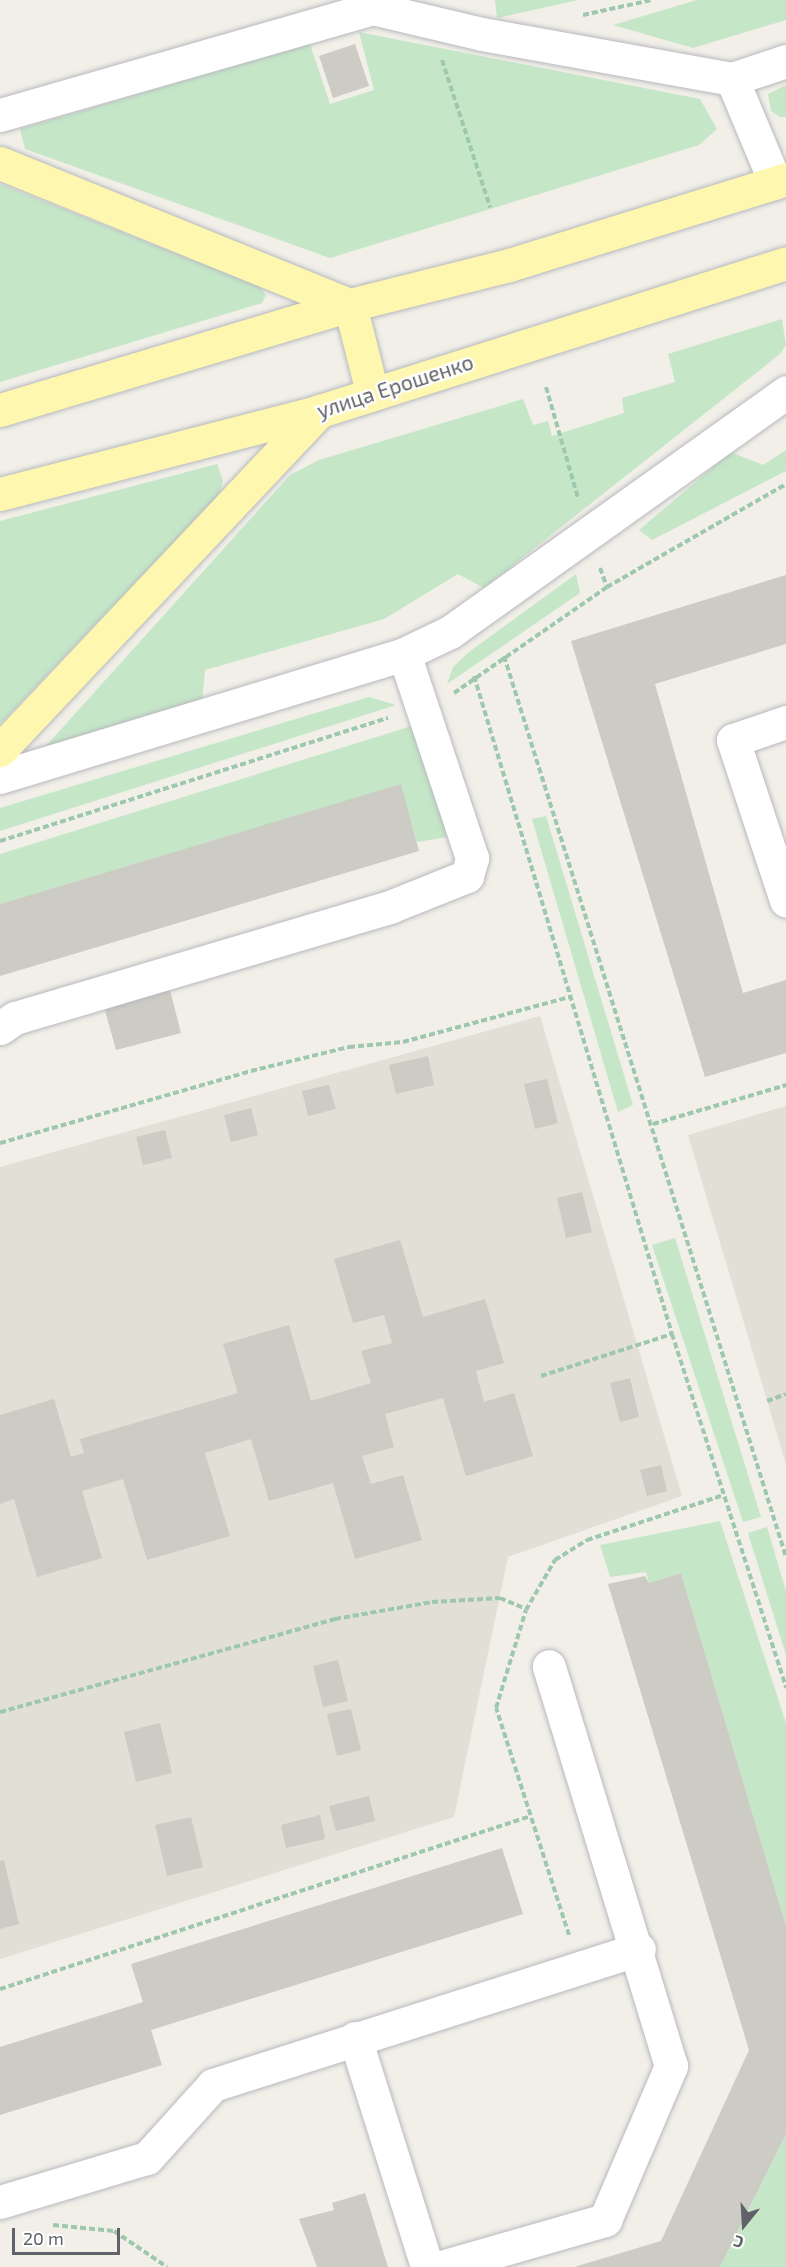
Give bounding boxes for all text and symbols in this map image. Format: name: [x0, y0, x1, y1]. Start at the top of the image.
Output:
street label: улица Ерошенко: [314, 349, 476, 423]
north arrow: [714, 2195, 774, 2255]
scale bar: [15, 2216, 123, 2254]
text: 20 m: [23, 2227, 64, 2249]
text: С: [731, 2232, 746, 2253]

